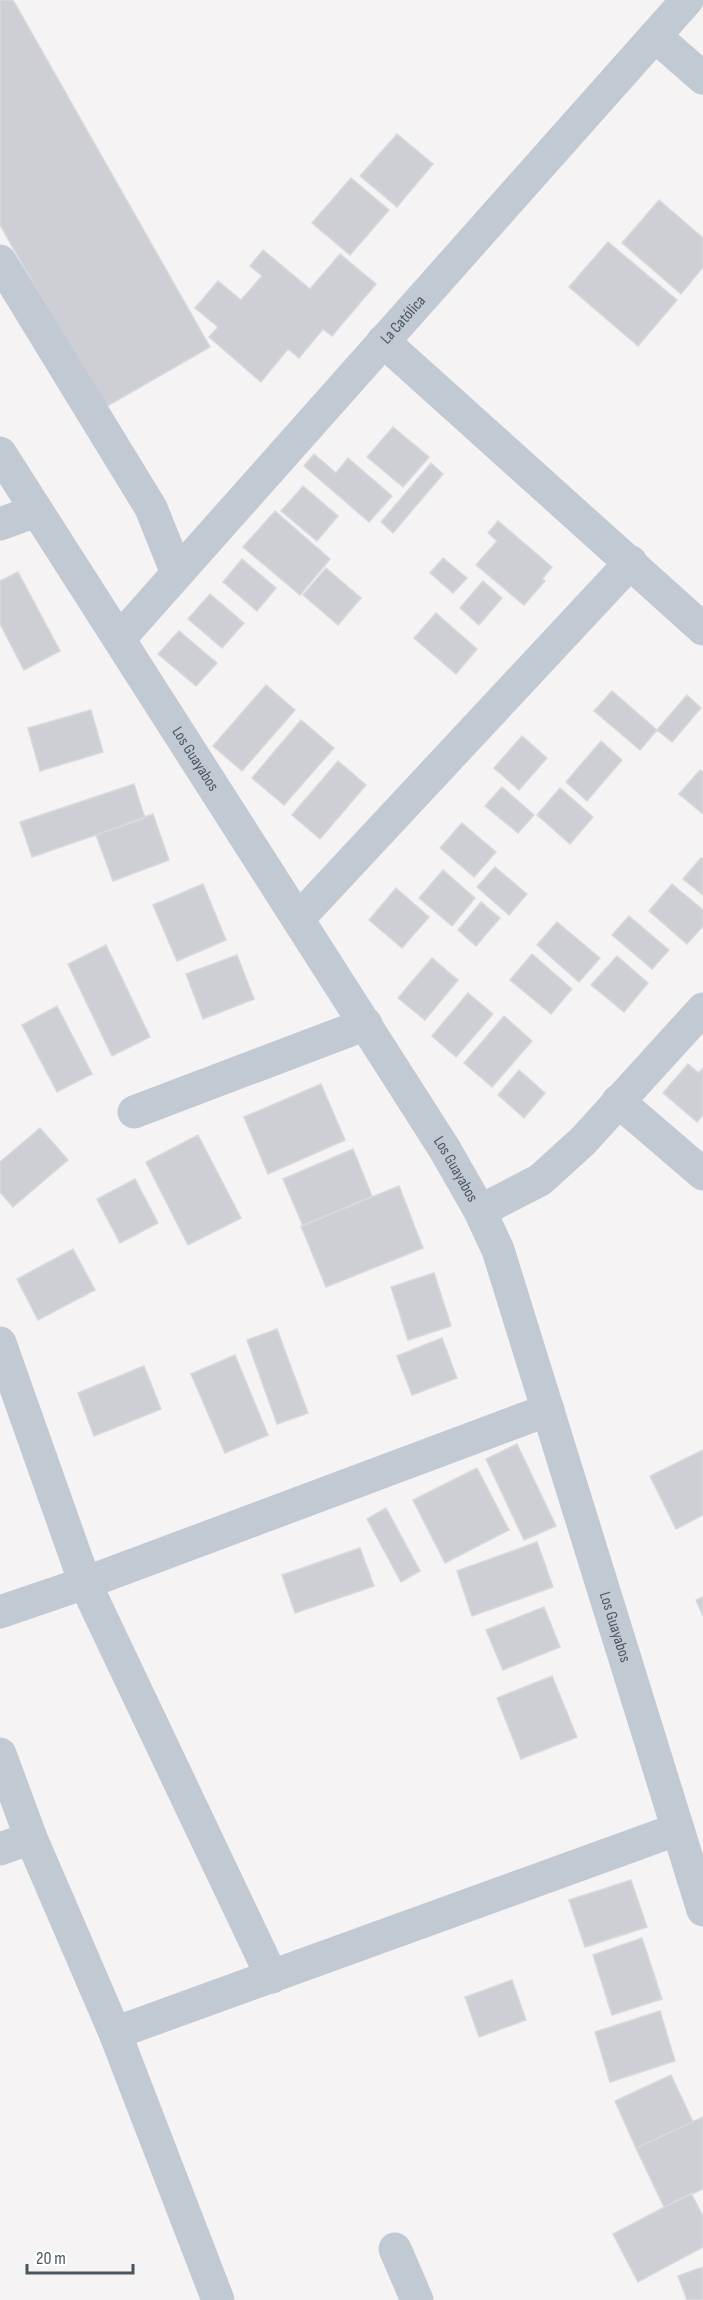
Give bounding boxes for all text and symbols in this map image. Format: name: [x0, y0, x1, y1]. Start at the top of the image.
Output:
street label: La Católica: [376, 291, 429, 348]
street label: Los Guayabos: [168, 723, 223, 795]
street label: Los Guayabos: [430, 1133, 482, 1206]
street label: Los Guayabos: [595, 1590, 635, 1665]
scale bar: [27, 2237, 134, 2275]
text: 20 m: [36, 2248, 66, 2269]

